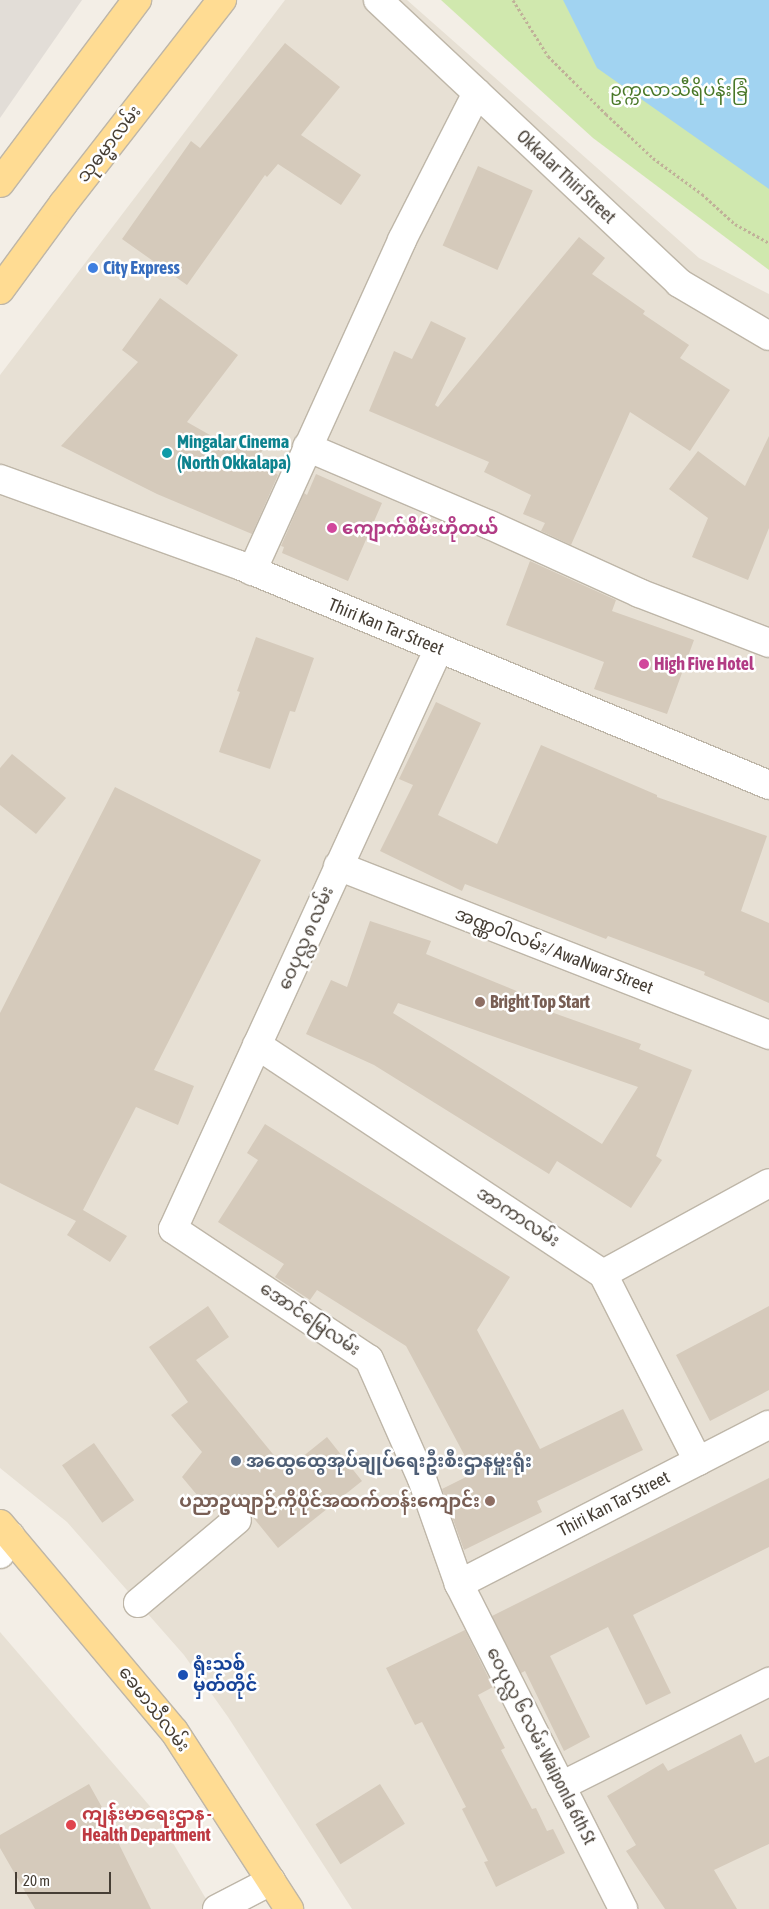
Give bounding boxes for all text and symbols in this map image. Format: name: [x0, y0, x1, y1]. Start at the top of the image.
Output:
park label: ဥက္ကလာသီရိပန်းခြံ: [610, 79, 748, 101]
street label: သုဓမ္မာလမ်း: [72, 101, 146, 187]
street label: Okkalar Thiri Street: [512, 126, 620, 228]
place label: City Express: [103, 257, 180, 279]
marker: City Express: [87, 262, 99, 274]
place label: Mingalar Cinema (North Okkalapa): [177, 432, 291, 474]
marker: Mingalar Cinema (North Okkalapa): [161, 447, 173, 459]
place label: ကျောက်စိမ်းဟိုတယ်: [342, 517, 498, 539]
marker: ကျောက်စိမ်းဟိုတယ်: [326, 522, 338, 534]
street label: Thiri Kan Tar Street: [325, 594, 447, 660]
place label: High Five Hotel: [654, 653, 754, 675]
marker: High Five Hotel: [638, 658, 650, 670]
street label: ဝေပုလ္လ ၈ လမ်း: [274, 883, 338, 993]
street label: အဏ္ဏဝါလမ်း/ AwaNwar Street: [452, 903, 656, 999]
place label: Bright Top Start: [490, 991, 590, 1013]
marker: Bright Top Start: [474, 996, 486, 1008]
street label: အာကာလမ်း: [472, 1182, 564, 1252]
street label: အောင်မြေလမ်း: [256, 1278, 364, 1360]
place label: အထွေထွေအုပ်ချုပ်ရေးဦးစီးဌာနမှူးရုံး: [246, 1450, 532, 1472]
marker: အထွေထွေအုပ်ချုပ်ရေးဦးစီးဌာနမှူးရုံး: [230, 1455, 242, 1467]
street label: Thiri Kan Tar Street: [554, 1467, 674, 1541]
place label: ပညာဥယျာဉ်ကိုပိုင်အထက်တန်းကျောင်း: [179, 1490, 480, 1512]
marker: ပညာဥယျာဉ်ကိုပိုင်အထက်တန်းကျောင်း: [484, 1495, 496, 1507]
street label: ဝေပုလ္လ ၆ လမ်း Waiponla 6th St: [482, 1644, 600, 1848]
place label: ရုံးသစ် မှတ်တိုင်: [193, 1654, 257, 1696]
street label: ခေမာသီလမ်း: [114, 1662, 194, 1756]
marker: ရုံးသစ် မှတ်တိုင်: [177, 1669, 189, 1681]
place label: ကျန်းမာရေးဌာန - Health Department: [82, 1804, 212, 1846]
marker: ကျန်းမာရေးဌာန - Health Department: [64, 1818, 78, 1832]
scale bar: [18, 1862, 114, 1894]
text: 20 m: [23, 1872, 50, 1889]

